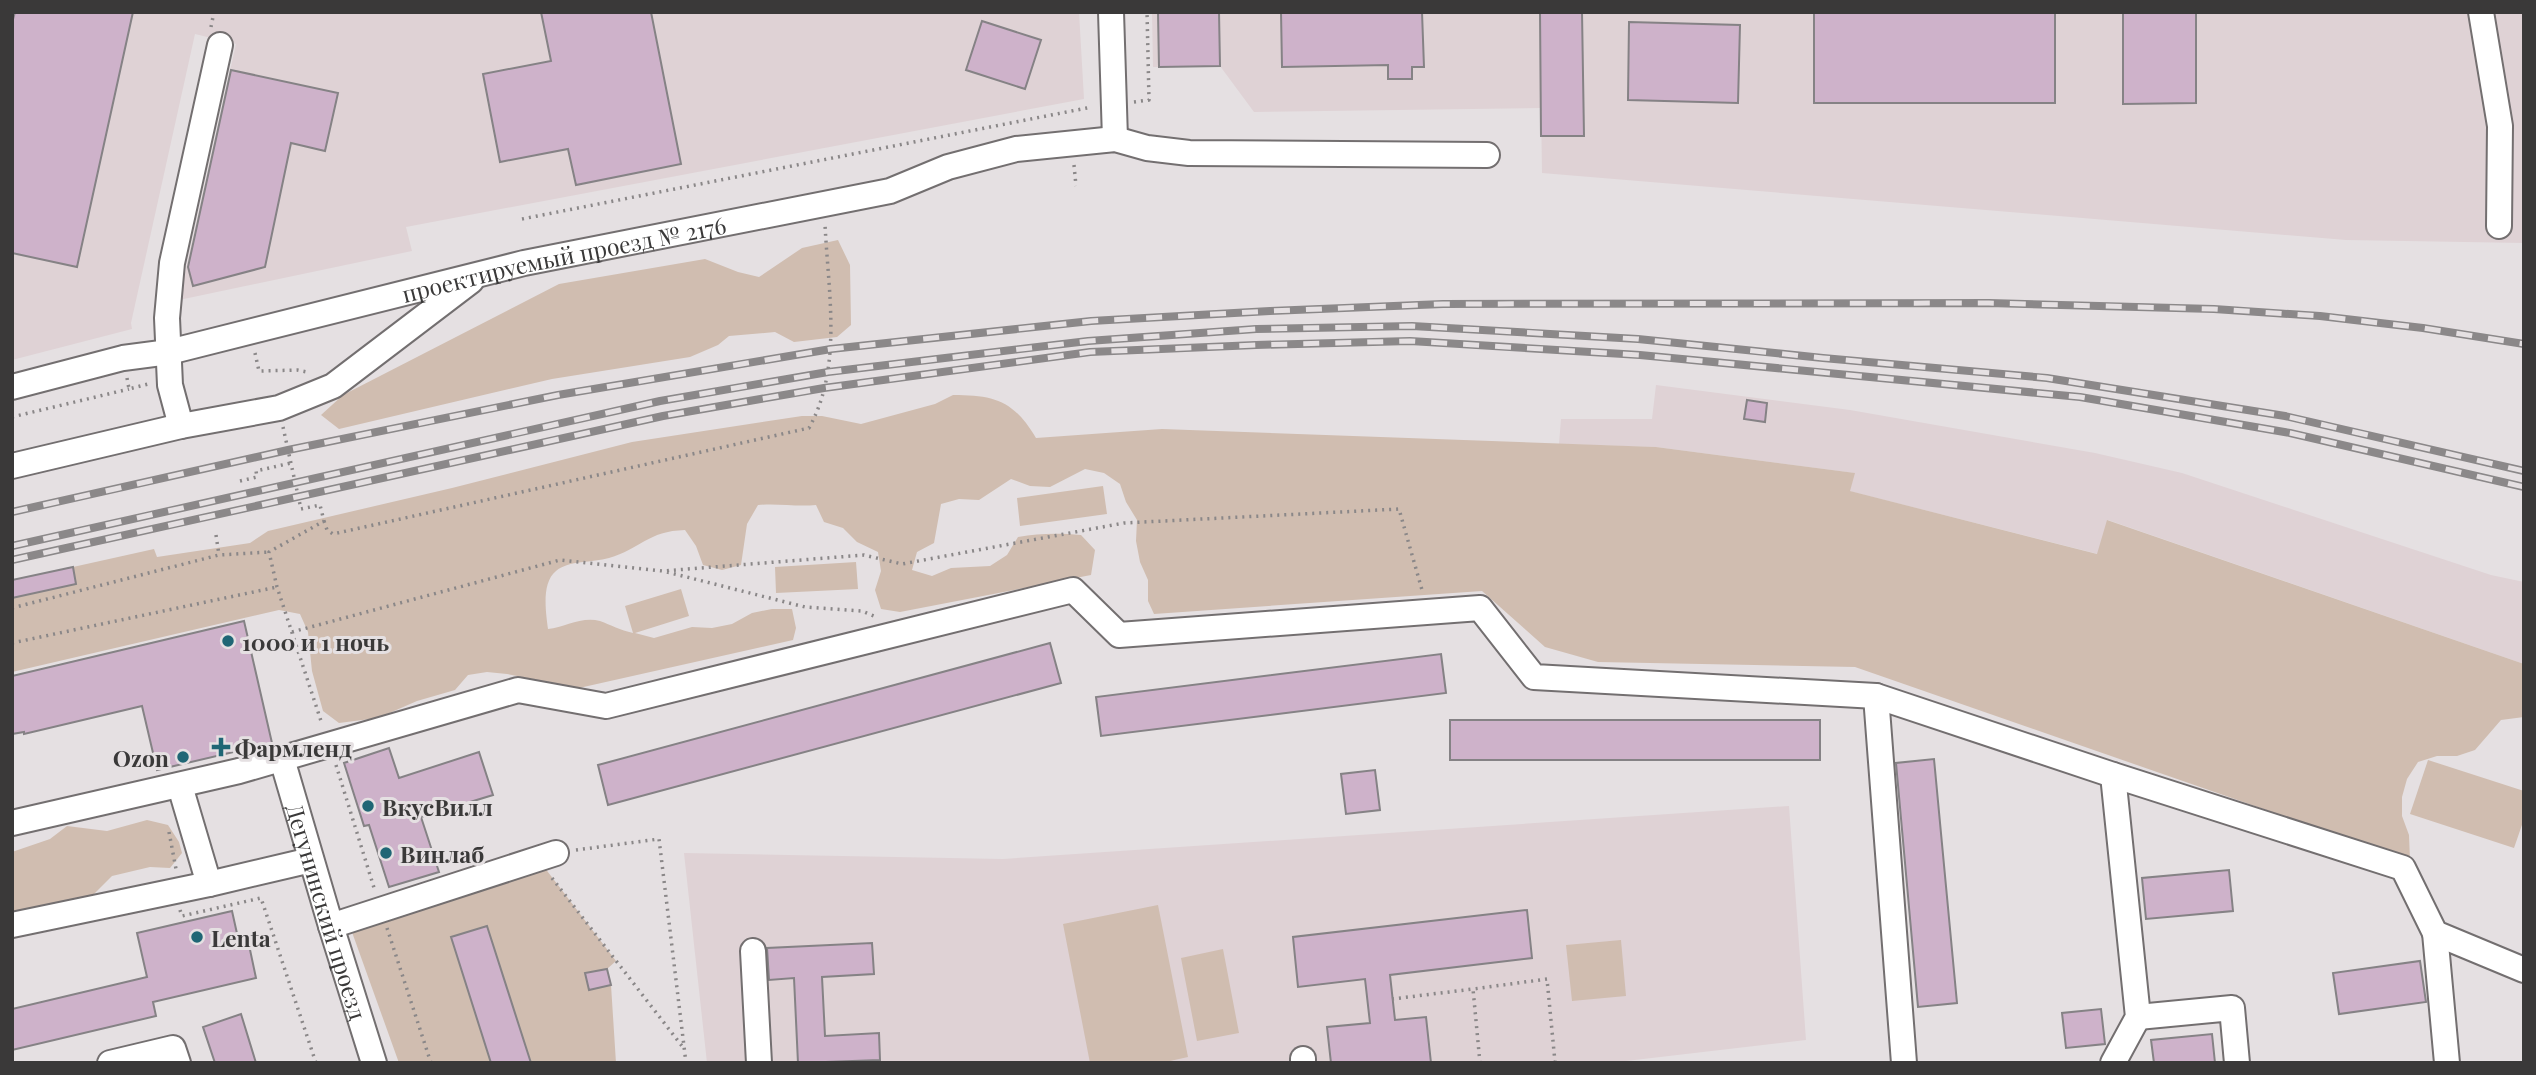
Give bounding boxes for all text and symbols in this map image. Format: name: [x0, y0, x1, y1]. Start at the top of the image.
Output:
street label: проектируемый проезд № 2176: [398, 208, 729, 309]
place label: 1000 и 1 ночь: [242, 626, 389, 657]
marker: 1000 и 1 ночь: [220, 633, 236, 649]
place label: Фармленд: [235, 732, 352, 763]
marker: Фармленд: [213, 739, 229, 755]
place label: Ozon: [113, 742, 169, 773]
marker: Ozon: [175, 749, 191, 765]
place label: ВкусВилл: [382, 791, 493, 822]
marker: ВкусВилл: [360, 798, 376, 814]
street label: Дегунинский проезд: [280, 800, 375, 1023]
place label: Винлаб: [400, 838, 484, 869]
marker: Винлаб: [378, 845, 394, 861]
place label: Lenta: [211, 922, 271, 953]
marker: Lenta: [189, 929, 205, 945]

